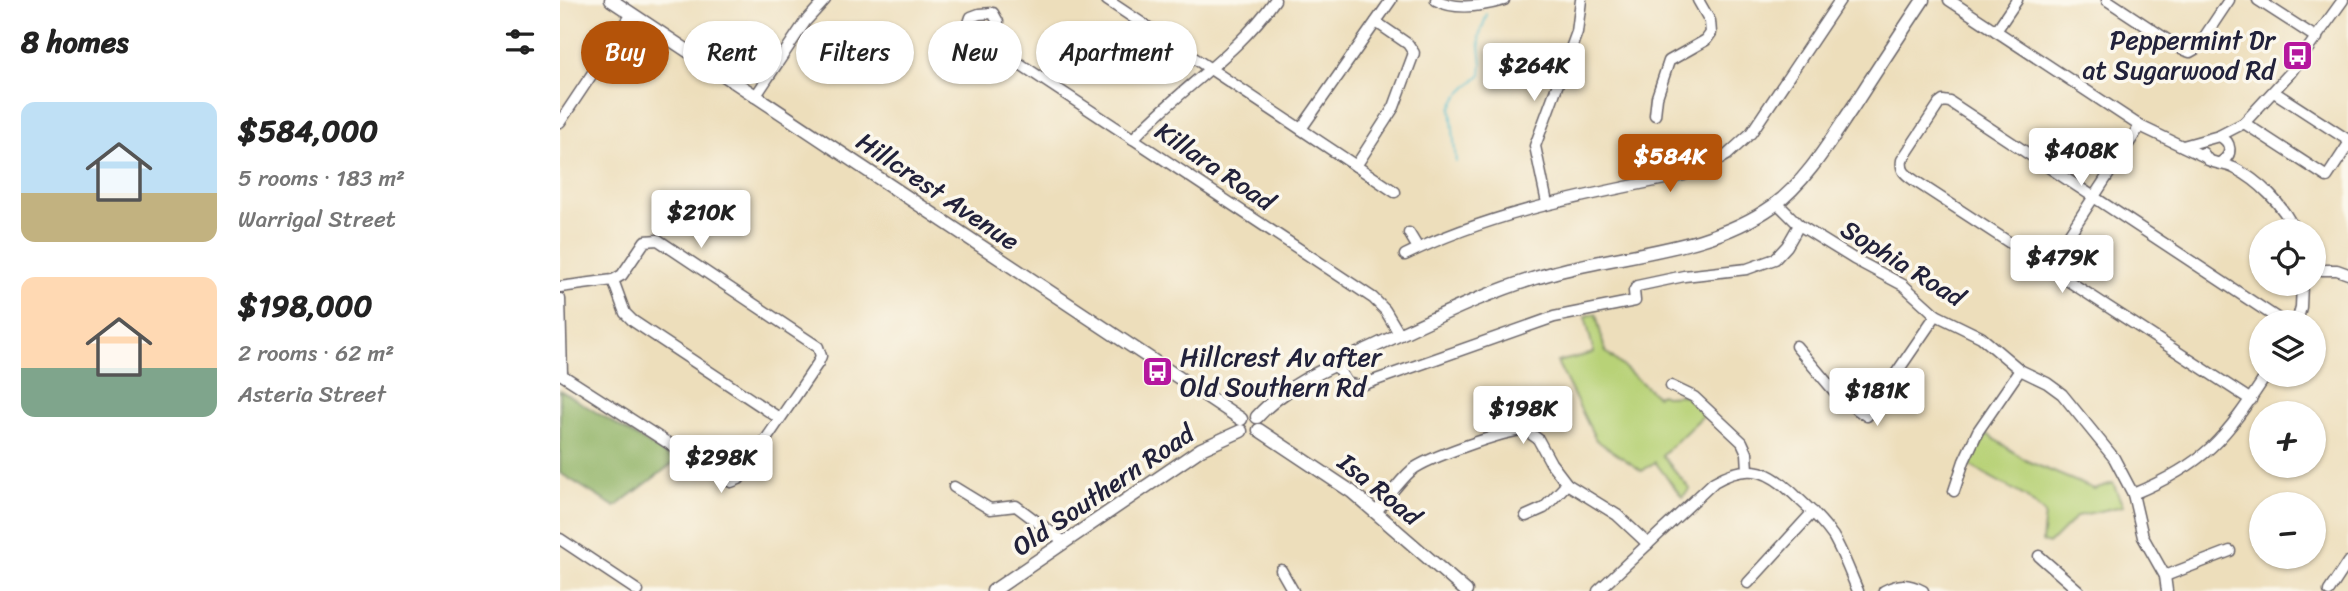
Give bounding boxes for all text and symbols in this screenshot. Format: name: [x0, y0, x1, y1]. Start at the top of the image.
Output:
text: 8 homes: [21, 15, 129, 69]
place label: Peppermint Dr at Sugarwood Rd: [2082, 17, 2277, 93]
chip: Buy: [581, 21, 669, 84]
chip: Rent: [683, 21, 782, 84]
chip: Filters: [796, 21, 914, 84]
chip: New: [928, 21, 1022, 84]
chip: Apartment: [1036, 21, 1197, 84]
icon: filters: [501, 23, 539, 61]
bus stop icon: Peppermint Dr at Sugarwood Rd: [2281, 38, 2315, 72]
pin: $264K: [1485, 43, 1583, 103]
text: $264K: [1499, 45, 1569, 86]
text: $584,000: [238, 104, 378, 158]
street label: Killara Road: [1145, 109, 1287, 225]
street label: Hillcrest Avenue: [847, 119, 1029, 263]
pin: $408K: [2032, 128, 2130, 188]
icon: home: [77, 130, 161, 214]
text: $408K: [2045, 130, 2117, 171]
pin: $584K: [1621, 134, 1719, 194]
text: $584K: [1634, 136, 1706, 177]
text: 5 rooms · 183 m²: [238, 158, 405, 199]
pin: $210K: [652, 190, 750, 250]
text: $210K: [667, 192, 735, 233]
text: Warrigal Street: [238, 199, 396, 240]
street label: Sophia Road: [1832, 206, 1976, 321]
map controls: [2249, 219, 2326, 569]
button: locate: [2249, 219, 2326, 296]
pin: $479K: [2013, 236, 2111, 295]
text: $479K: [2026, 237, 2098, 278]
text: $198,000: [238, 279, 373, 333]
icon: home: [77, 305, 161, 389]
button: layers: [2249, 310, 2326, 387]
text: 2 rooms · 62 m²: [238, 333, 394, 374]
place label: Hillcrest Av after Old Southern Rd: [1180, 334, 1383, 410]
bus stop icon: Hillcrest Av after Old Southern Rd: [1140, 355, 1174, 389]
pin: $181K: [1828, 368, 1926, 428]
text: $181K: [1845, 370, 1909, 411]
text: Asteria Street: [238, 374, 386, 415]
pin: $198K: [1474, 386, 1572, 446]
text: $198K: [1489, 388, 1557, 429]
button: +: [2249, 401, 2326, 478]
street label: Old Southern Road: [1002, 410, 1206, 568]
pin: $298K: [672, 435, 770, 495]
text: $298K: [686, 437, 756, 478]
street label: Isa Road: [1327, 440, 1434, 539]
button: −: [2249, 492, 2326, 569]

